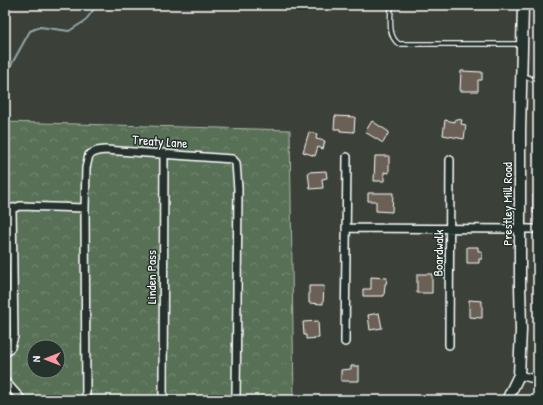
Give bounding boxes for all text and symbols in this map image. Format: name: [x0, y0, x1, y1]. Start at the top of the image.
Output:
street label: Treaty Lane: [132, 130, 188, 152]
street label: Prestley Mill Road: [498, 162, 516, 246]
street label: Boardwalk: [429, 229, 447, 277]
street label: Linden Pass: [142, 250, 160, 304]
north arrow: [26, 339, 66, 379]
text: N: [29, 356, 43, 362]

